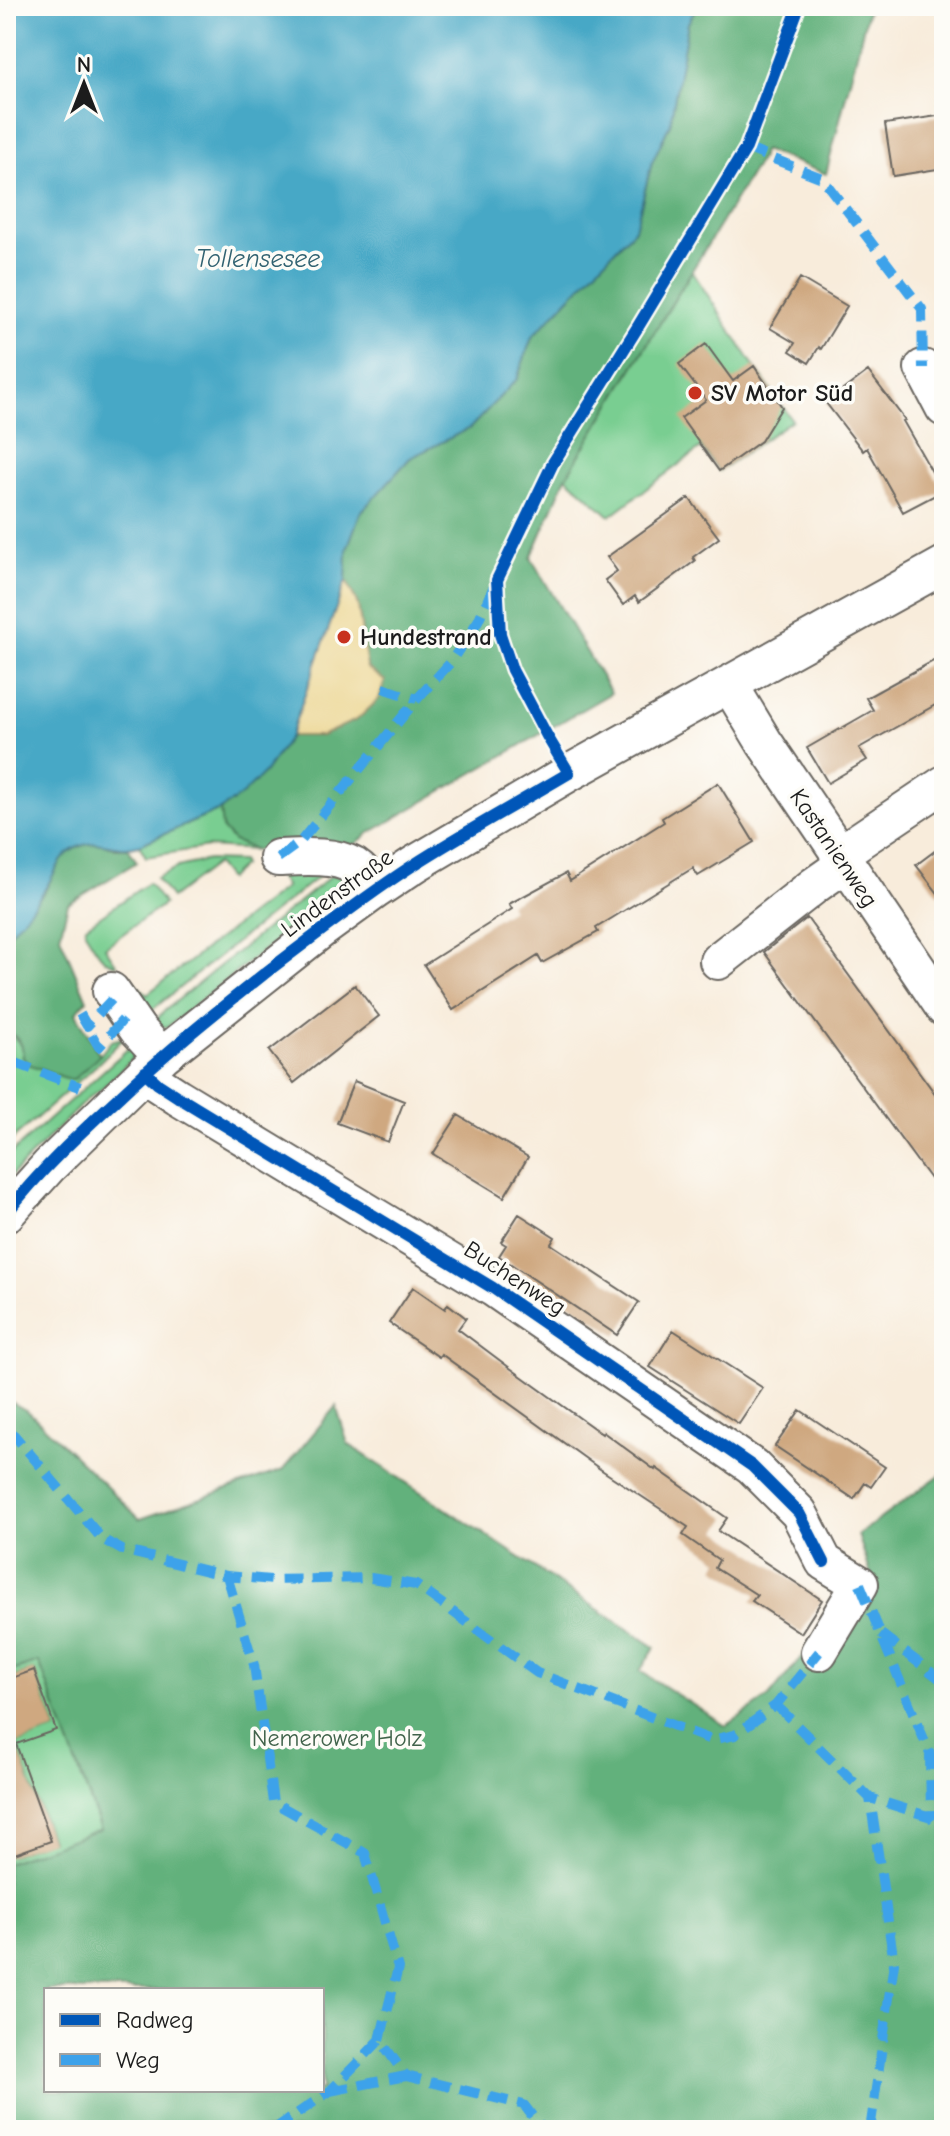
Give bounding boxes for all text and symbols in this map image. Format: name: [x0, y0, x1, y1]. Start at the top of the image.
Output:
north arrow: [44, 44, 124, 124]
text: N: [77, 52, 91, 78]
water label: Tollensesee: [196, 244, 320, 274]
place label: SV Motor Süd: [711, 379, 853, 407]
marker: SV Motor Süd: [686, 384, 704, 402]
place label: Hundestrand: [360, 623, 492, 651]
marker: Hundestrand: [335, 628, 353, 646]
street label: Kastanienweg: [784, 783, 884, 913]
street label: Lindenstraße: [275, 843, 399, 943]
street label: Buchenweg: [459, 1235, 571, 1321]
park label: Nemerower Holz: [252, 1724, 423, 1752]
legend: [44, 1988, 324, 2092]
text: Radweg: [116, 2006, 194, 2034]
text: Weg: [116, 2046, 160, 2074]

